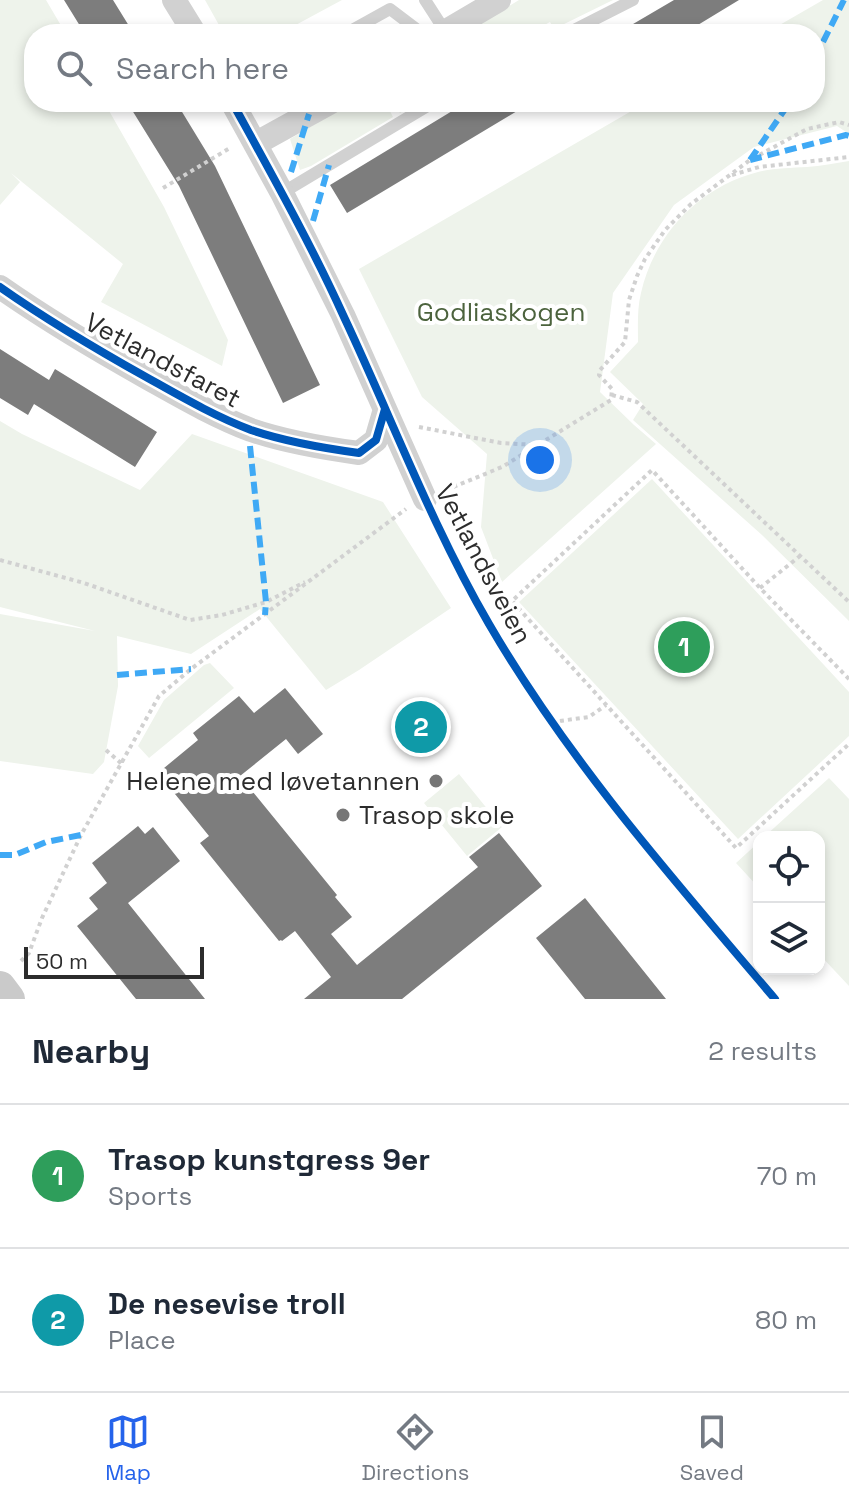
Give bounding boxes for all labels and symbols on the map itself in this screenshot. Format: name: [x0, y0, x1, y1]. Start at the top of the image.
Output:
park label: Godliaskogen: [417, 295, 585, 329]
street label: Vetlandsfaret: [79, 305, 247, 415]
your location: [520, 440, 560, 480]
street label: Vetlandsveien: [428, 478, 540, 650]
pin: 1: [658, 617, 710, 677]
pin: 2: [395, 697, 447, 757]
place label: Helene med løvetannen: [126, 764, 420, 798]
marker: Helene med løvetannen: [427, 772, 445, 790]
place label: Trasop skole: [359, 798, 515, 832]
marker: Trasop skole: [334, 806, 352, 824]
scale bar: [24, 943, 204, 979]

